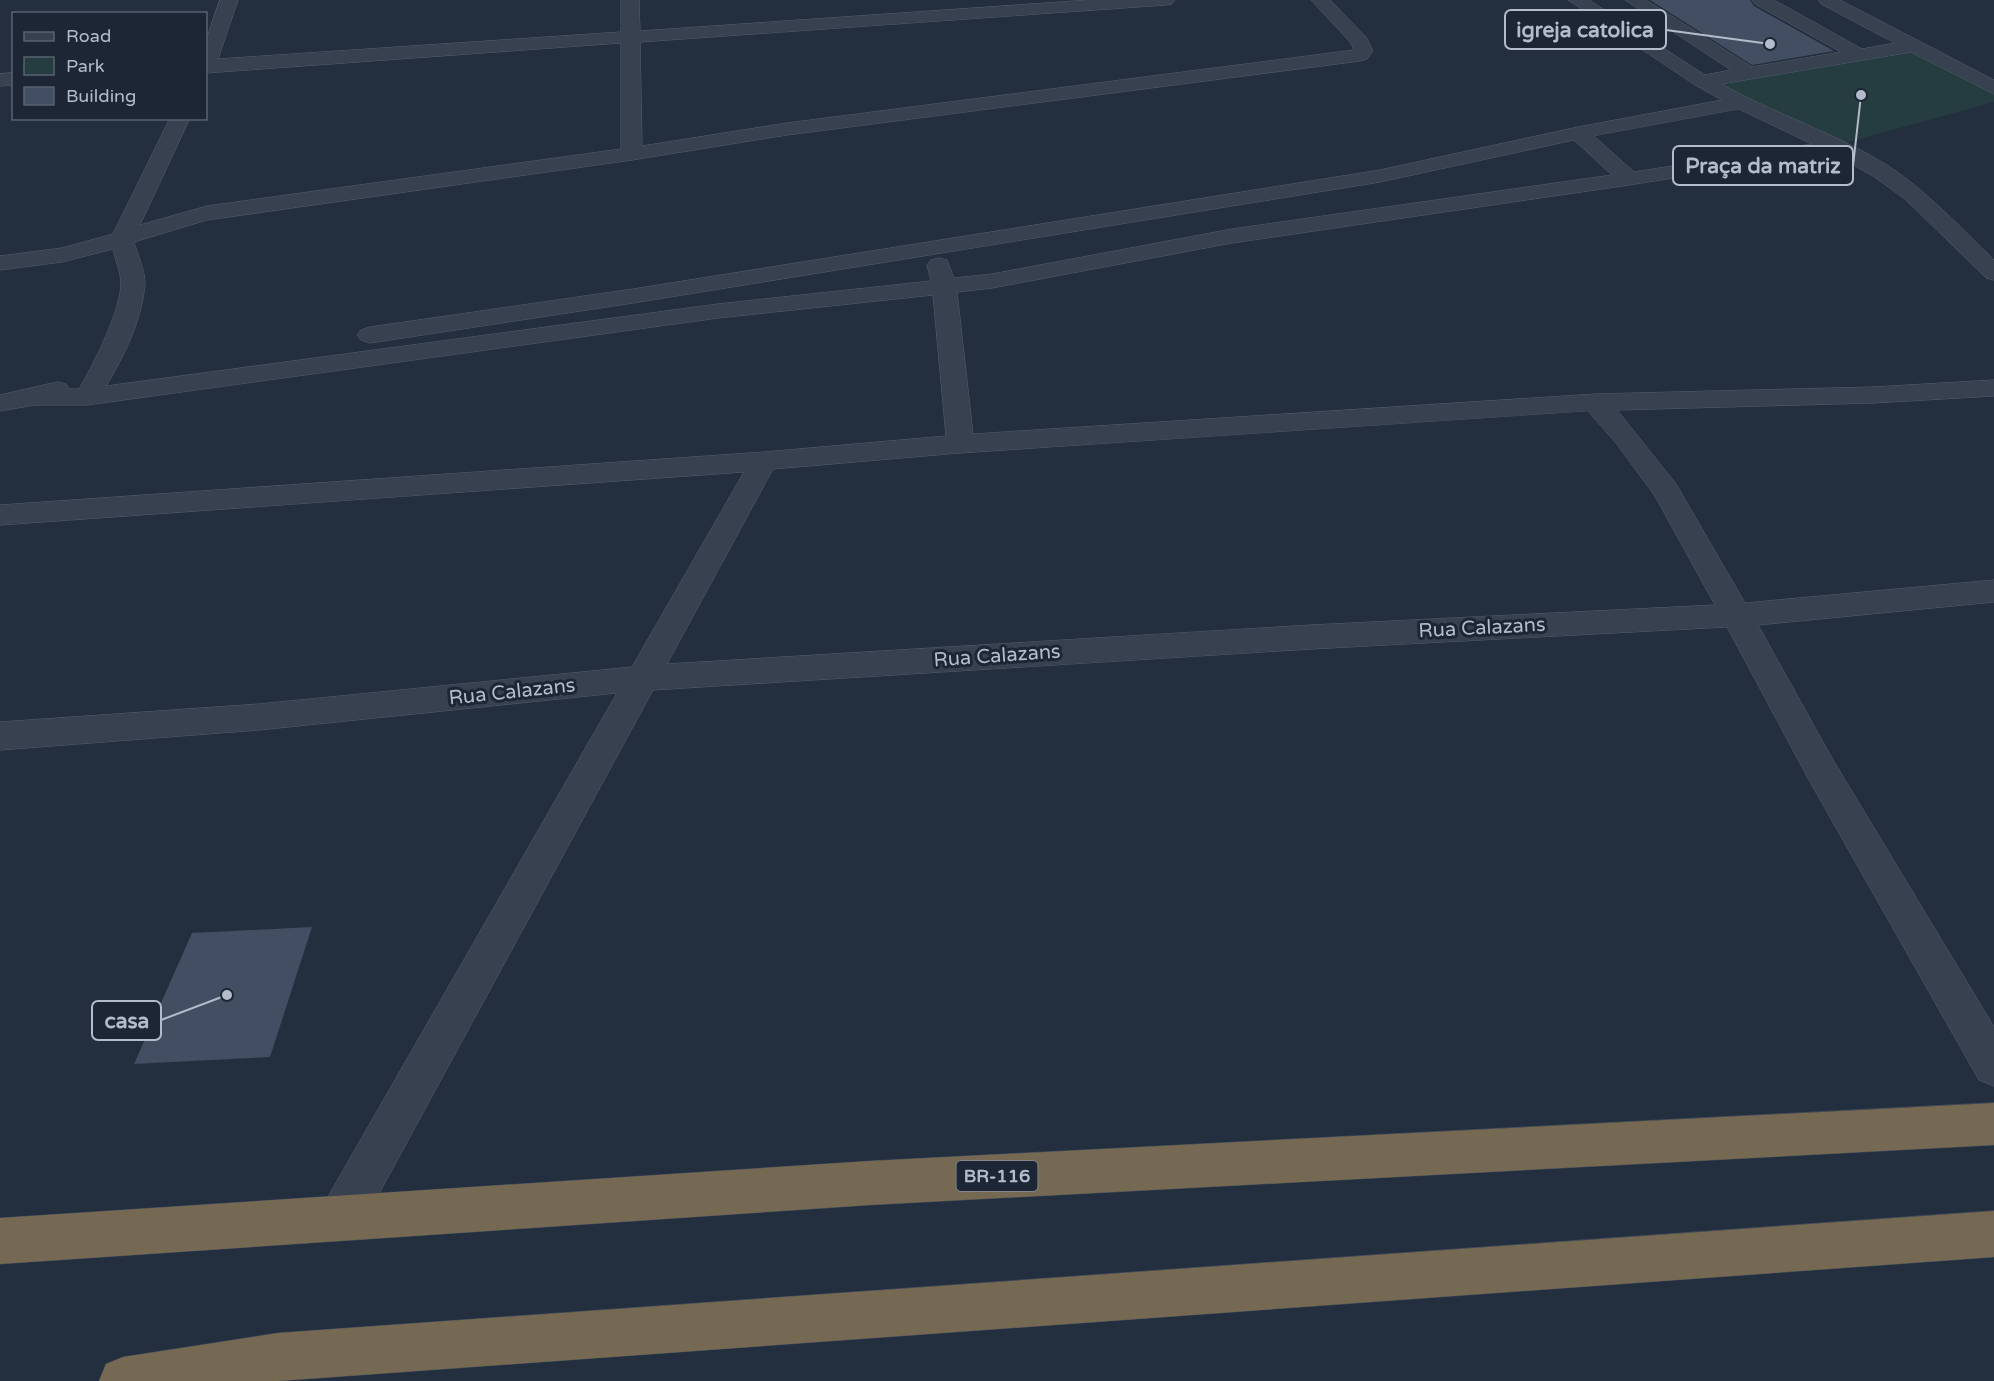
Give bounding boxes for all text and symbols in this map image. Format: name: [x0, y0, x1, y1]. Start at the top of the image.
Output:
callout: igreja catolica: [1505, 10, 1666, 49]
legend: [12, 12, 207, 120]
text: igreja catolica: [1516, 18, 1654, 43]
text: Road: [66, 25, 111, 47]
text: Park: [66, 55, 105, 77]
text: Building: [66, 85, 136, 107]
callout: Praça da matriz: [1673, 146, 1853, 185]
text: Praça da matriz: [1685, 154, 1841, 179]
street label: Rua Calazans: [1418, 613, 1546, 643]
street label: Rua Calazans: [933, 640, 1061, 672]
street label: Rua Calazans: [447, 673, 577, 711]
callout: casa: [92, 1001, 161, 1040]
text: casa: [105, 1009, 149, 1034]
road number: BR-116: [956, 1161, 1038, 1191]

